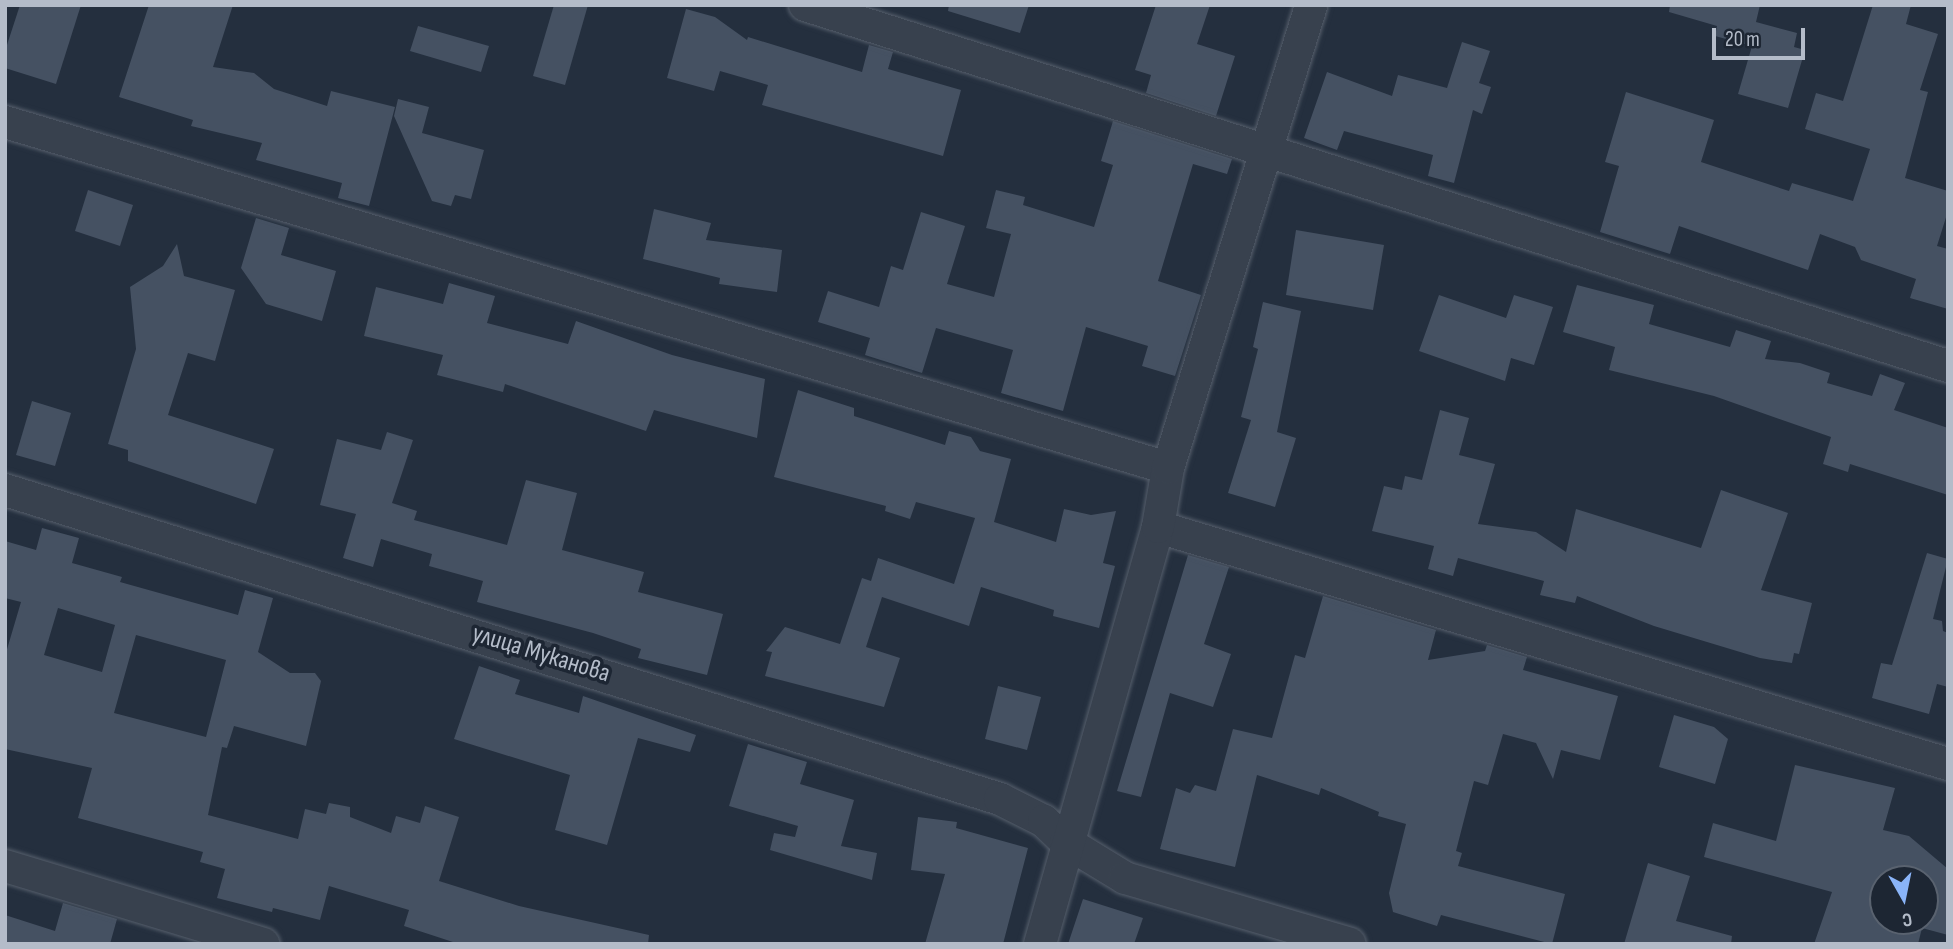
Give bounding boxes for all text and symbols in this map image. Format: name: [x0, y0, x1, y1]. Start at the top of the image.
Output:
scale bar: [1715, 14, 1808, 58]
text: 20 m: [1725, 27, 1760, 52]
street label: улица Муканова: [468, 618, 614, 690]
north arrow: [1869, 865, 1939, 935]
text: С: [1900, 907, 1914, 931]

